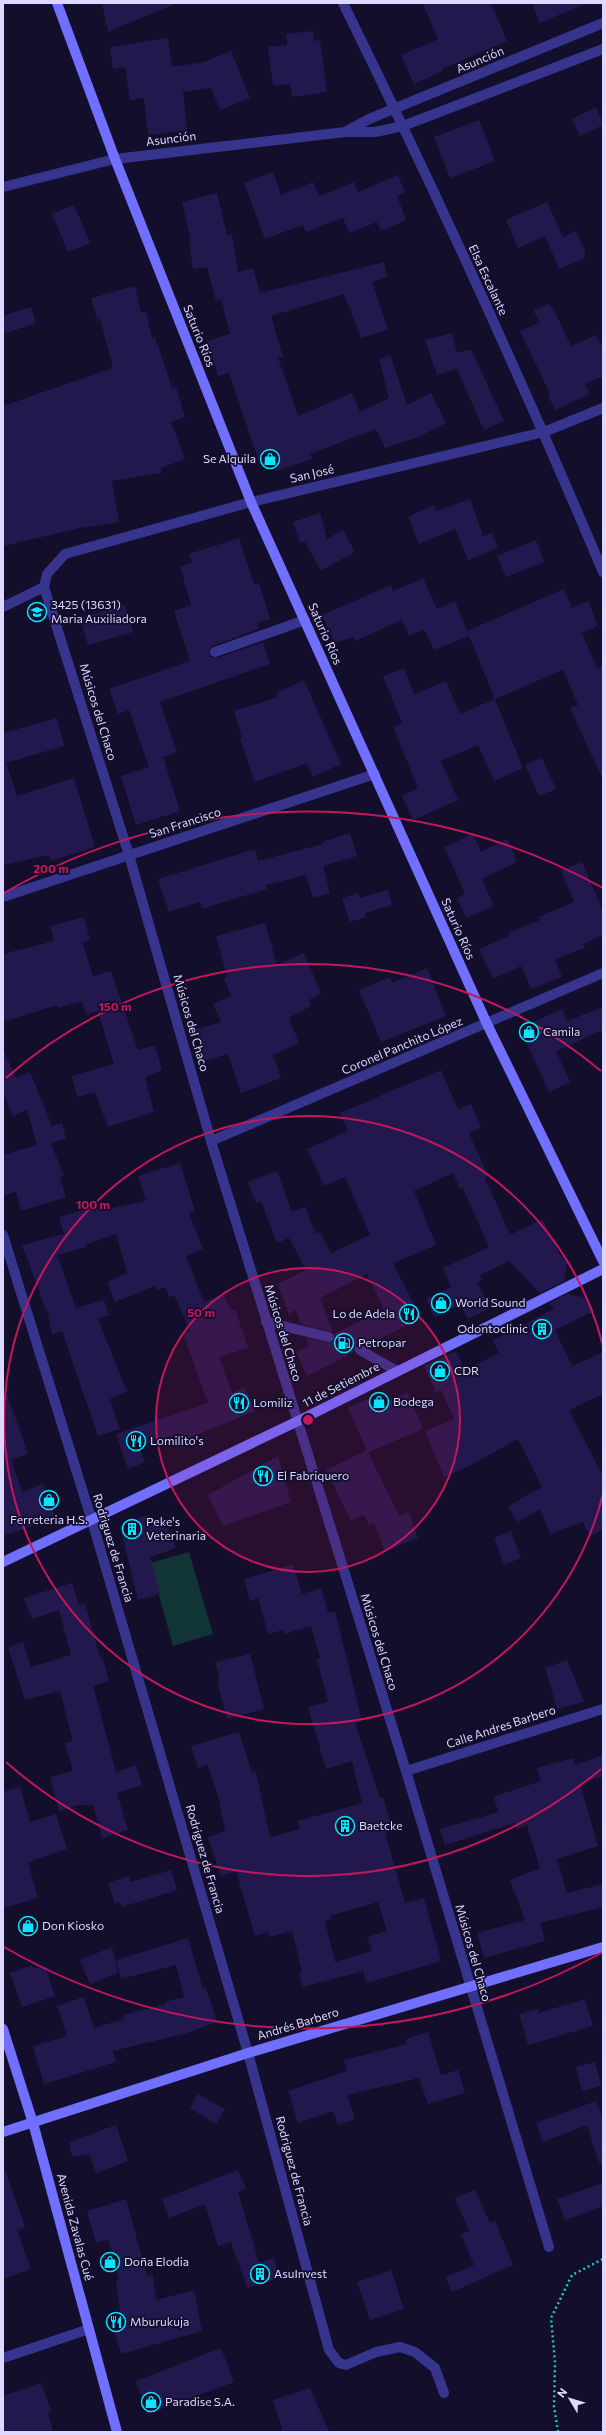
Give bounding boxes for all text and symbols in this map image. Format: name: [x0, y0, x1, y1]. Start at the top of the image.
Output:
street label: Asunción: [454, 43, 506, 75]
street label: Asunción: [145, 128, 197, 148]
street label: Elsa Escalante: [466, 242, 511, 317]
street label: Saturio Ríos: [181, 302, 219, 369]
shop icon: Se Alquila: [259, 448, 281, 470]
place label: Se Alquila: [203, 451, 256, 465]
street label: San José: [288, 461, 335, 486]
place label: 3425 (13631) Maria Auxiliadora: [51, 597, 147, 625]
school or university icon: 3425 (13631) Maria Auxiliadora: [26, 601, 48, 623]
street label: Saturio Ríos: [306, 601, 346, 667]
street label: Músicos del Chaco: [78, 662, 120, 762]
street label: San Francisco: [147, 804, 222, 840]
text: 200 m: [33, 861, 69, 875]
street label: Saturio Ríos: [439, 896, 479, 962]
street label: Músicos del Chaco: [171, 972, 213, 1073]
text: 150 m: [98, 999, 132, 1013]
street label: Coronel Panchito López: [339, 1013, 464, 1077]
shop icon: Camila: [518, 1021, 540, 1043]
place label: Camila: [543, 1024, 580, 1038]
text: 100 m: [76, 1197, 110, 1211]
street label: Músicos del Chaco: [263, 1283, 305, 1383]
shop icon: World Sound: [430, 1292, 452, 1314]
place label: World Sound: [455, 1295, 525, 1309]
restaurant icon: Lo de Adela: [398, 1303, 420, 1325]
text: 50 m: [187, 1305, 215, 1319]
place label: Lo de Adela: [333, 1306, 395, 1320]
building icon: Odontoclinic: [531, 1318, 553, 1340]
place label: Odontoclinic: [457, 1321, 528, 1335]
fuel station icon: Petropar: [333, 1332, 355, 1354]
place label: Petropar: [358, 1335, 407, 1349]
street label: 11 de Setiembre: [300, 1359, 381, 1409]
shop icon: CDR: [429, 1360, 451, 1382]
place label: CDR: [454, 1363, 479, 1377]
shop icon: Bodega: [368, 1391, 390, 1413]
restaurant icon: Lomiliz: [228, 1392, 250, 1414]
place label: Bodega: [393, 1394, 434, 1408]
place label: Lomiliz: [253, 1395, 293, 1409]
centre of rings: [301, 1413, 315, 1427]
restaurant icon: Lomilito's: [125, 1430, 147, 1452]
place label: Lomilito's: [150, 1433, 204, 1447]
restaurant icon: El Fabriquero: [252, 1465, 274, 1487]
place label: El Fabriquero: [277, 1468, 349, 1482]
shop icon: Ferreteria H.S.: [38, 1489, 60, 1511]
street label: Rodriguez de Francia: [91, 1492, 137, 1604]
place label: Ferreteria H.S.: [10, 1512, 88, 1526]
place label: Peke's Veterinaria: [146, 1514, 206, 1542]
building icon: Peke's Veterinaria: [121, 1518, 143, 1540]
street label: Músicos del Chaco: [359, 1592, 401, 1692]
street label: Calle Andres Barbero: [444, 1702, 557, 1750]
street label: Rodriguez de Francia: [184, 1803, 228, 1915]
building icon: Baetcke: [334, 1815, 356, 1837]
place label: Baetcke: [359, 1818, 403, 1832]
street label: Músicos del Chaco: [453, 1902, 495, 2003]
shop icon: Don Kiosko: [17, 1915, 39, 1937]
place label: Don Kiosko: [42, 1918, 104, 1932]
street label: Andrés Barbero: [255, 2004, 340, 2042]
street label: Rodriguez de Francia: [274, 2114, 316, 2227]
street label: Avenida Zavalas Cué: [55, 2172, 97, 2282]
shop icon: Doña Elodia: [99, 2251, 121, 2273]
place label: Doña Elodia: [124, 2254, 189, 2268]
building icon: AsuInvest: [249, 2263, 271, 2285]
place label: AsuInvest: [274, 2266, 327, 2280]
restaurant icon: Mburukuja: [105, 2311, 127, 2333]
place label: Mburukuja: [130, 2314, 189, 2328]
north arrow: [550, 2379, 590, 2419]
text: N: [554, 2385, 569, 2400]
shop icon: Paradise S.A.: [140, 2391, 162, 2413]
place label: Paradise S.A.: [165, 2394, 235, 2408]

